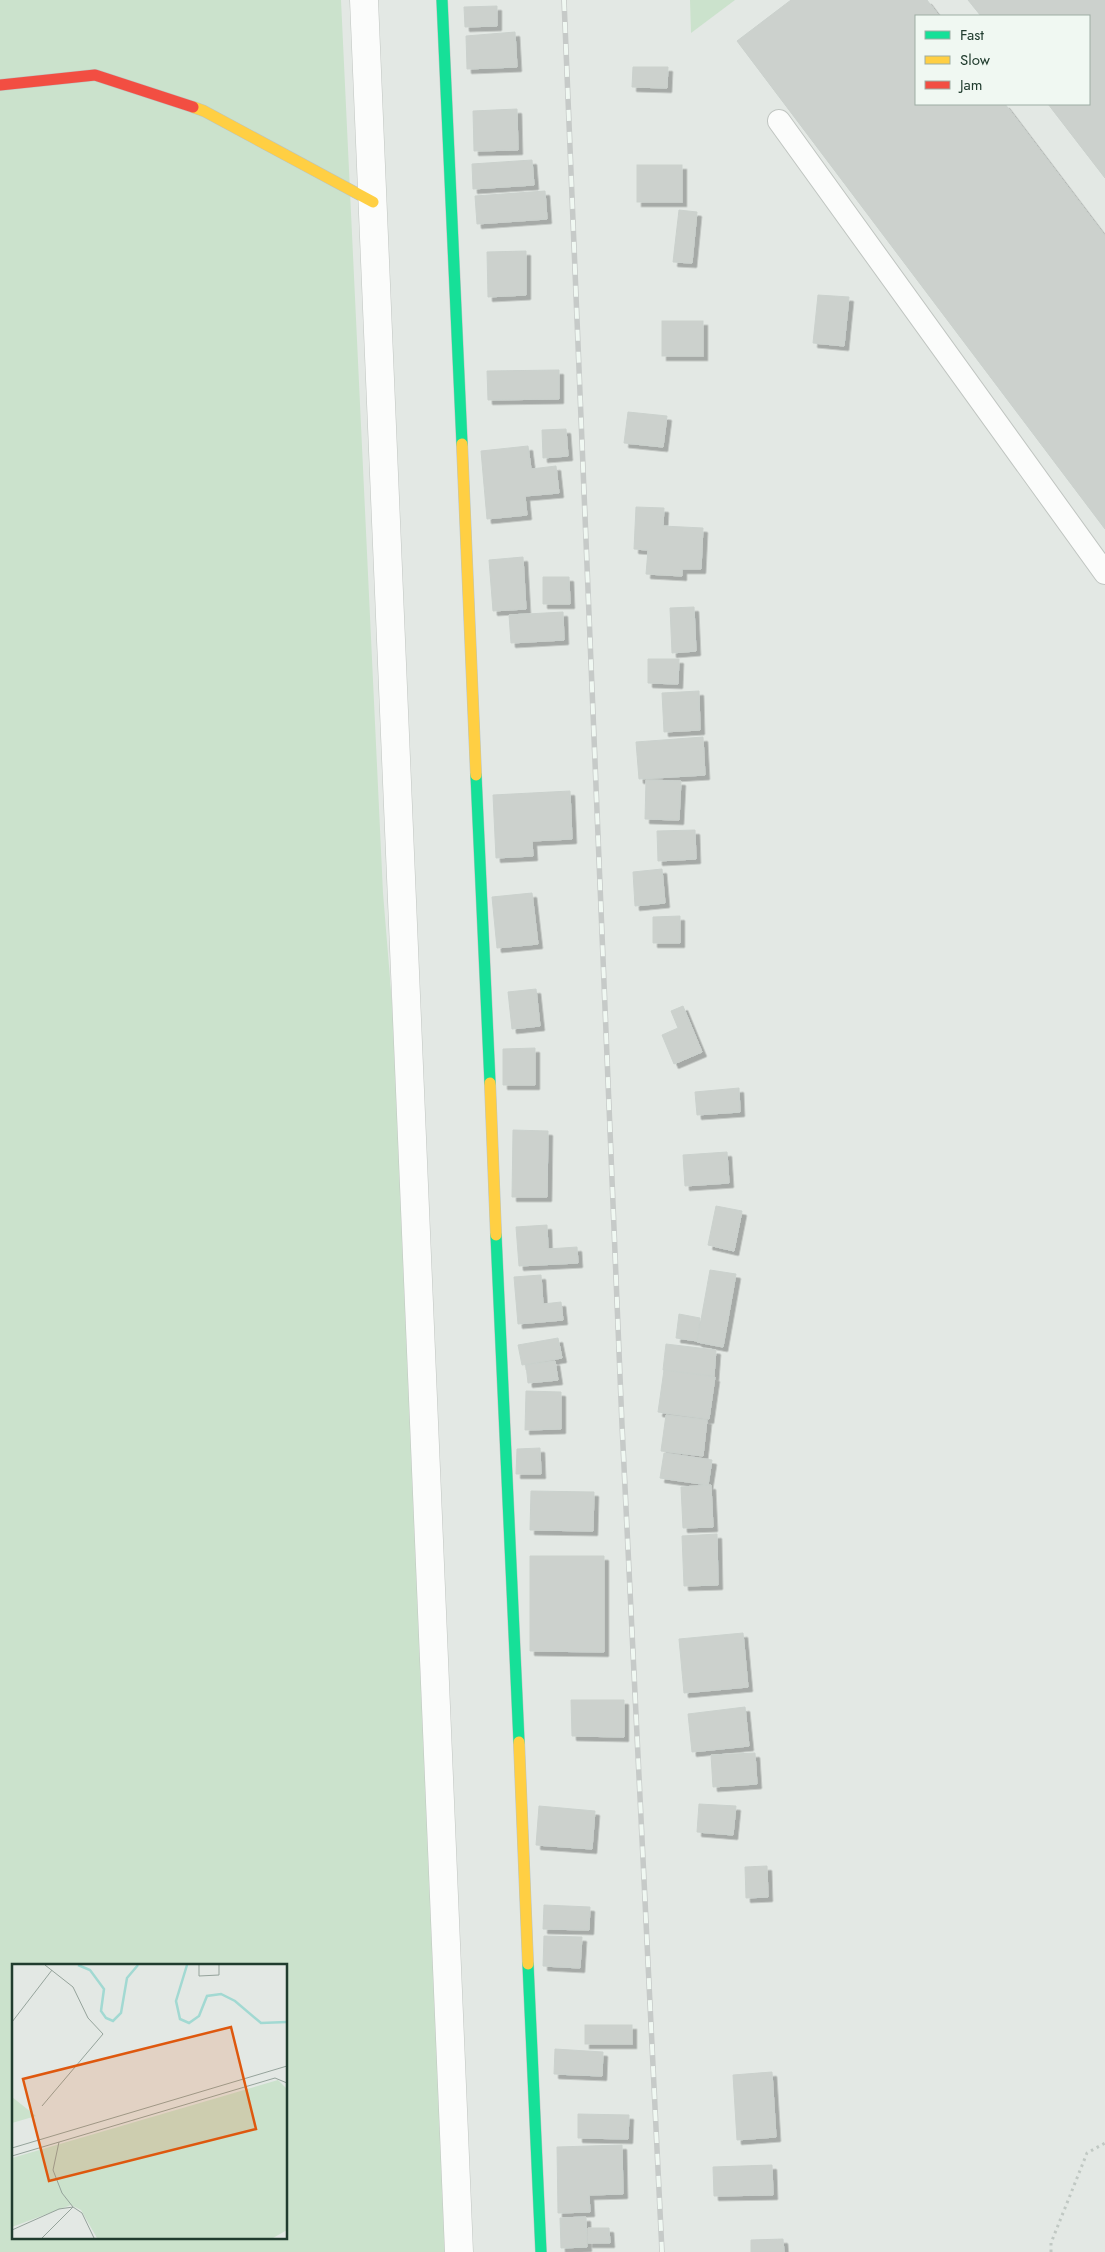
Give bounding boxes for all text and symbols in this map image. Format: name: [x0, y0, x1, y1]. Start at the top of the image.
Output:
legend: [915, 15, 1090, 105]
text: Fast: [960, 24, 984, 46]
text: Slow: [960, 49, 991, 71]
text: Jam: [958, 74, 983, 96]
inset map: [12, 1964, 288, 2240]

